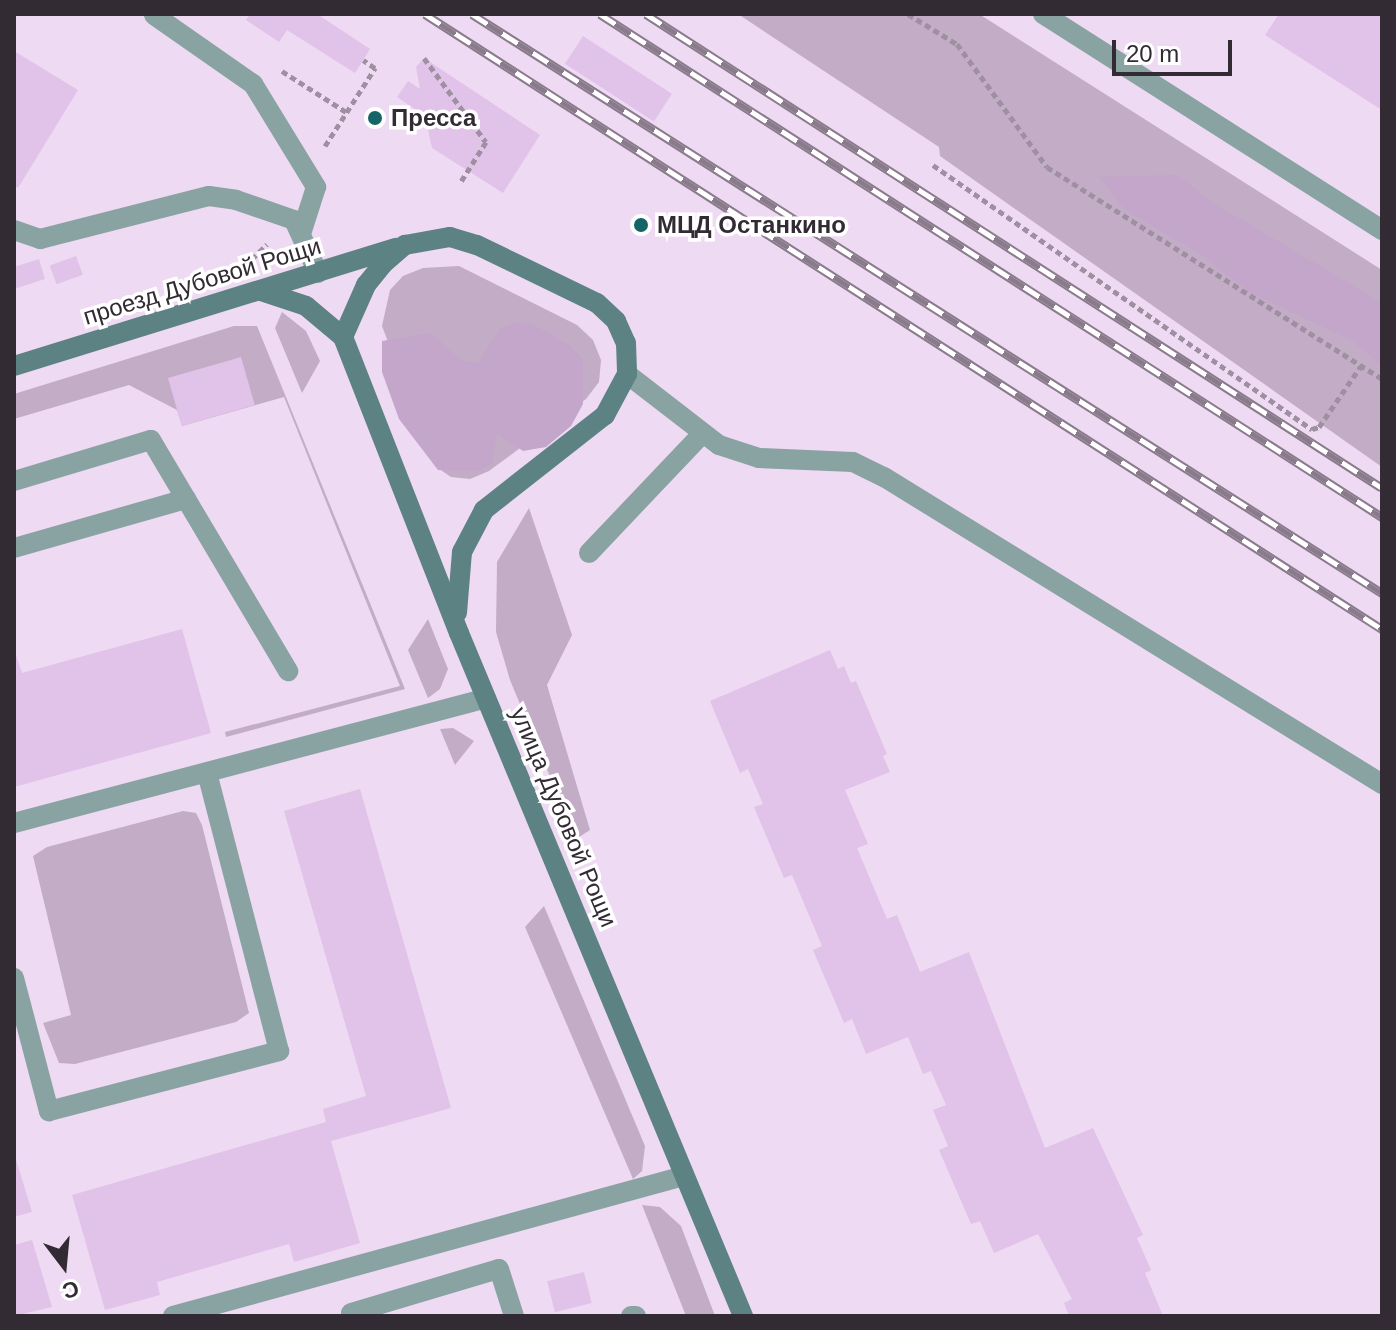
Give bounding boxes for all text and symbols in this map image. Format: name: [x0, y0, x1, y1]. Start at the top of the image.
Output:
scale bar: [1116, 24, 1236, 74]
text: 20 m: [1126, 40, 1179, 67]
place label: Пресса: [391, 104, 476, 132]
marker: Пресса: [366, 109, 384, 127]
place label: МЦД Останкино: [657, 211, 846, 239]
marker: МЦД Останкино: [632, 216, 650, 234]
street label: проезд Дубовой Рощи: [80, 231, 324, 331]
street label: улица Дубовой Рощи: [505, 703, 623, 931]
north arrow: [24, 1226, 104, 1306]
text: С: [60, 1275, 82, 1304]

